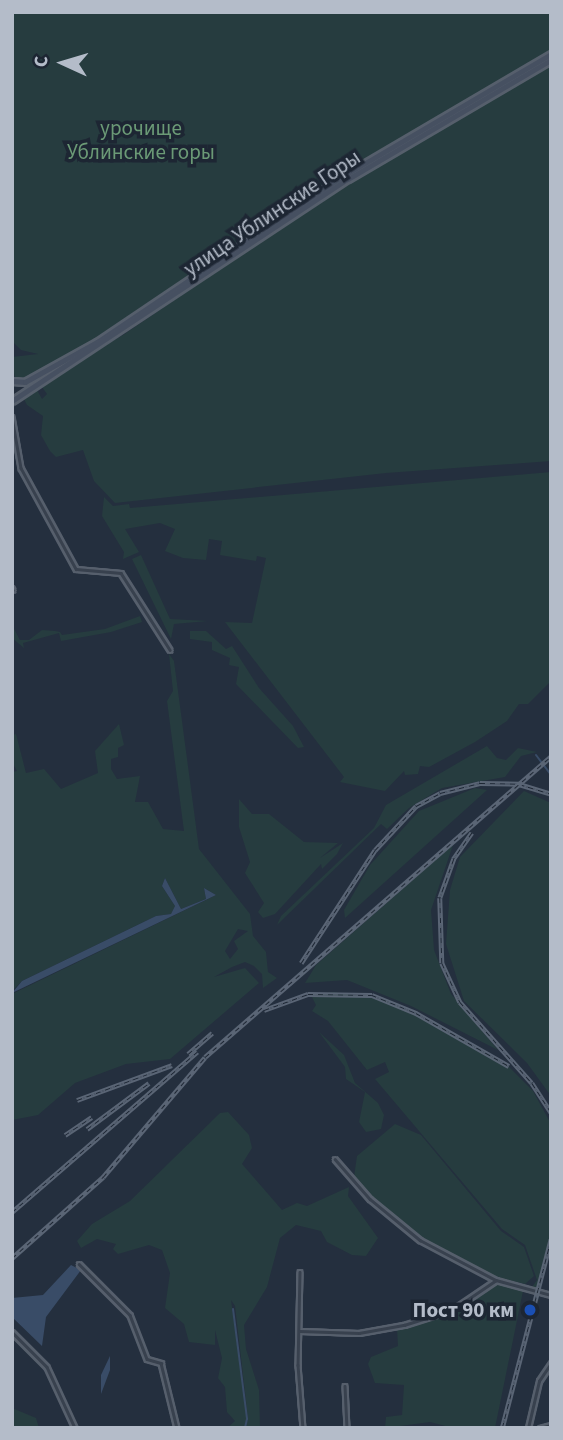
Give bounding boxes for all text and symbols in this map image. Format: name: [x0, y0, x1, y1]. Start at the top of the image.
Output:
north arrow: [28, 28, 98, 98]
text: С: [28, 55, 55, 68]
park label: урочище Ублинские горы: [67, 115, 215, 165]
street label: улица Ублинские Горы: [179, 144, 365, 282]
place label: Пост 90 км: [413, 1297, 514, 1323]
marker: Пост 90 км: [520, 1300, 540, 1320]

